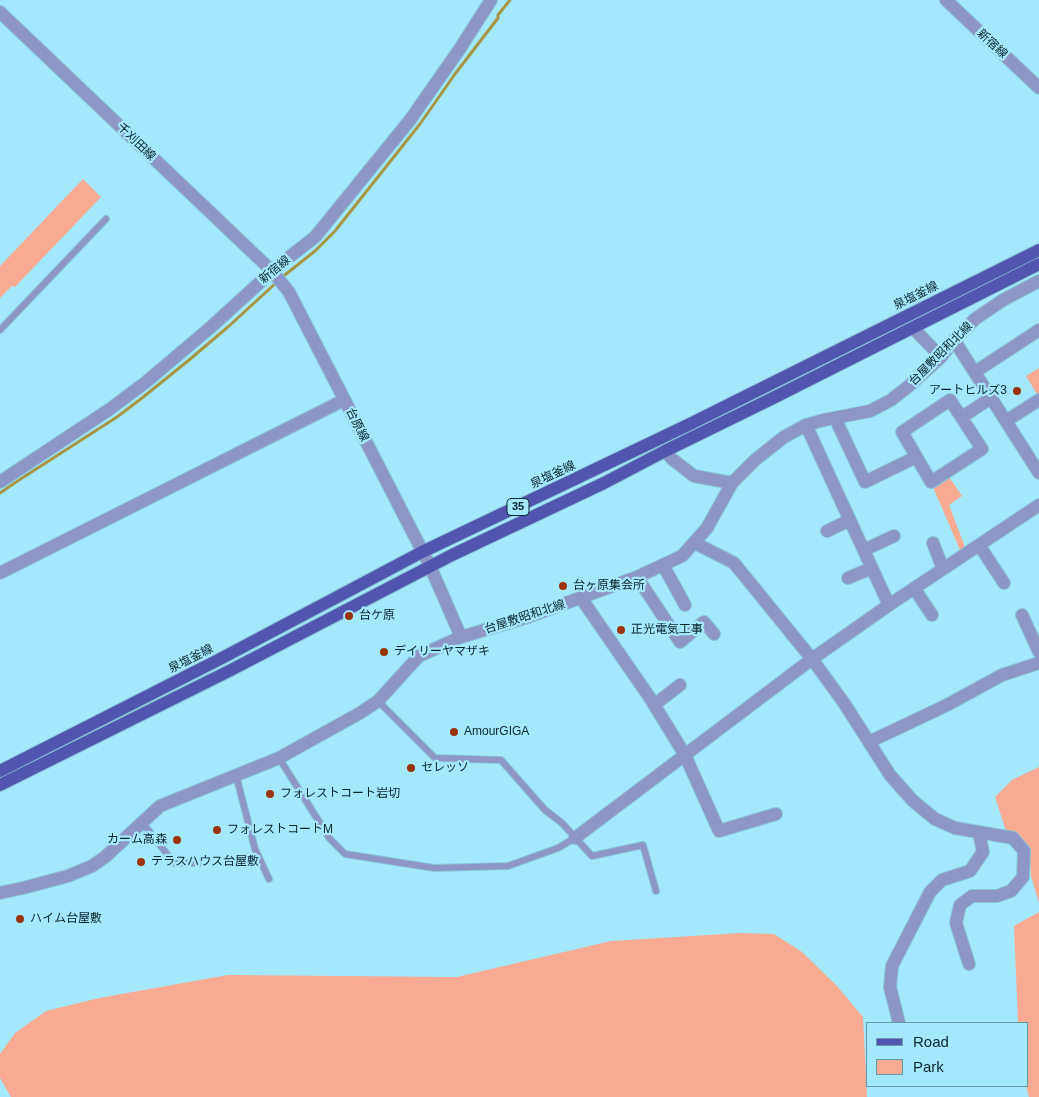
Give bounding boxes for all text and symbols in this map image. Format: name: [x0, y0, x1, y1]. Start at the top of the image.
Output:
street label: 新宿線: [974, 26, 1010, 62]
street label: 千刈田線: [114, 120, 158, 164]
street label: 新宿線: [257, 253, 293, 287]
street label: 泉塩釜線: [891, 279, 941, 313]
street label: 台屋敷昭和北線: [906, 319, 976, 389]
place label: アートヒルズ3: [929, 384, 1007, 398]
marker: アートヒルズ3: [1011, 385, 1023, 397]
street label: 台原線: [342, 406, 372, 444]
street label: 泉塩釜線: [528, 458, 578, 492]
road number: 35: [507, 498, 529, 516]
place label: 台ヶ原集会所: [573, 579, 645, 593]
marker: 台ヶ原集会所: [557, 580, 569, 592]
street label: 台屋敷昭和北線: [483, 597, 567, 637]
place label: 台ケ原: [359, 609, 395, 623]
marker: 台ケ原: [343, 610, 355, 622]
place label: 正光電気工事: [631, 623, 703, 637]
marker: 正光電気工事: [615, 624, 627, 636]
street label: 泉塩釜線: [166, 642, 216, 676]
place label: デイリーヤマザキ: [394, 645, 490, 659]
marker: デイリーヤマザキ: [378, 646, 390, 658]
place label: AmourGIGA: [464, 725, 529, 739]
marker: AmourGIGA: [448, 726, 460, 738]
place label: セレッソ: [421, 761, 469, 775]
marker: セレッソ: [405, 762, 417, 774]
place label: フォレストコート岩切: [280, 787, 400, 801]
marker: フォレストコート岩切: [264, 788, 276, 800]
place label: フォレストコートM: [227, 823, 333, 837]
marker: フォレストコートM: [211, 824, 223, 836]
place label: カーム高森: [107, 833, 167, 847]
marker: カーム高森: [171, 834, 183, 846]
place label: テラスハウス台屋敷: [151, 855, 259, 869]
marker: テラスハウス台屋敷: [135, 856, 147, 868]
place label: ハイム台屋敷: [30, 912, 102, 926]
marker: ハイム台屋敷: [14, 913, 26, 925]
legend: [866, 1022, 1029, 1087]
text: Road: [913, 1033, 949, 1050]
text: Park: [913, 1058, 944, 1075]

